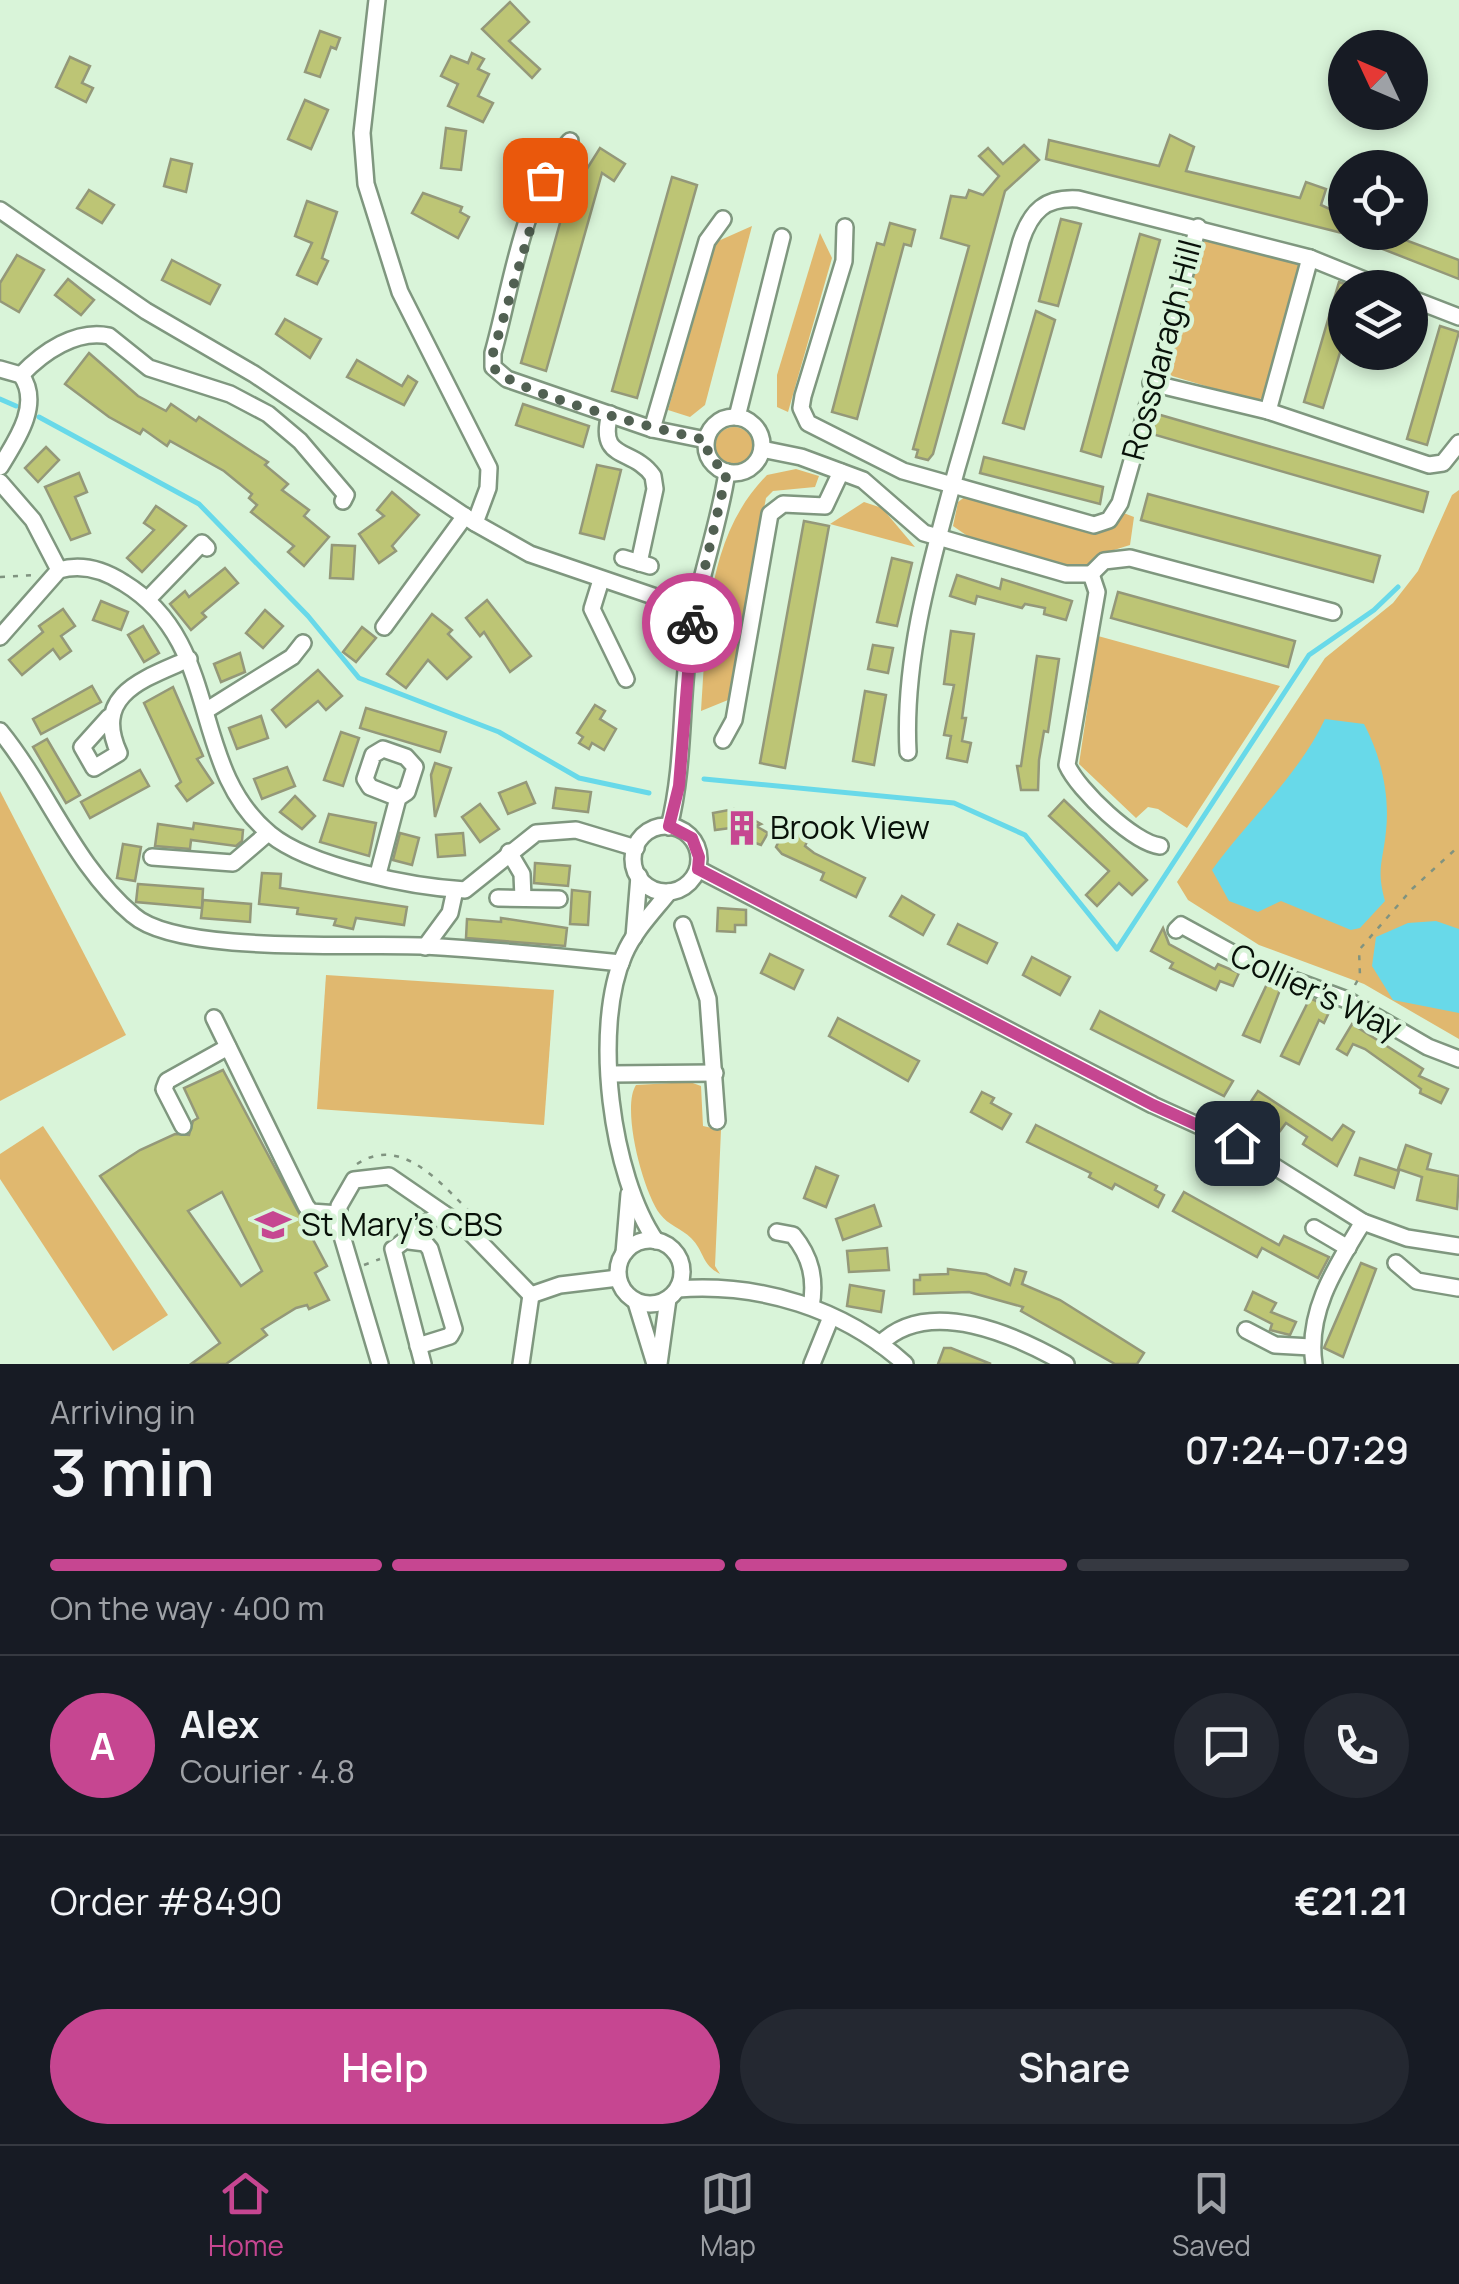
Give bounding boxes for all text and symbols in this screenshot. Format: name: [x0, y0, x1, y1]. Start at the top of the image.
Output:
north arrow: [1328, 30, 1428, 130]
map controls: [1328, 30, 1428, 370]
pin: [503, 138, 588, 223]
button: locate: [1328, 150, 1428, 250]
icon: bag: [518, 153, 573, 208]
street label: Rossdaragh Hill: [1110, 235, 1212, 465]
button: layers: [1328, 270, 1428, 370]
courier: [642, 573, 742, 673]
icon: bike: [665, 596, 720, 651]
place label: Brook View: [770, 805, 930, 849]
building icon: Brook View: [723, 809, 761, 847]
street label: Collier's Way: [1224, 932, 1409, 1050]
pin: [1195, 1101, 1280, 1186]
icon: home: [1210, 1116, 1265, 1171]
place label: St Mary's CBS: [301, 1202, 503, 1246]
school or university icon: St Mary's CBS: [254, 1206, 292, 1244]
text: Arriving in: [50, 1390, 195, 1434]
text: 07:24–07:29: [1185, 1423, 1409, 1475]
text: 3 min: [50, 1427, 215, 1516]
text: On the way · 400 m: [50, 1586, 324, 1630]
button: chat: [1174, 1693, 1279, 1798]
button: phone: [1304, 1693, 1409, 1798]
text: Alex: [180, 1697, 259, 1749]
text: A: [90, 1719, 115, 1771]
text: Courier · 4.8: [180, 1749, 355, 1793]
text: Order #8490: [50, 1874, 283, 1926]
text: €21.21: [1295, 1874, 1409, 1926]
button: Help: [50, 2009, 720, 2124]
button: Share: [740, 2009, 1409, 2124]
tab: Home: [208, 2166, 284, 2264]
tab: Map: [700, 2166, 756, 2264]
tab: Saved: [1172, 2166, 1251, 2264]

